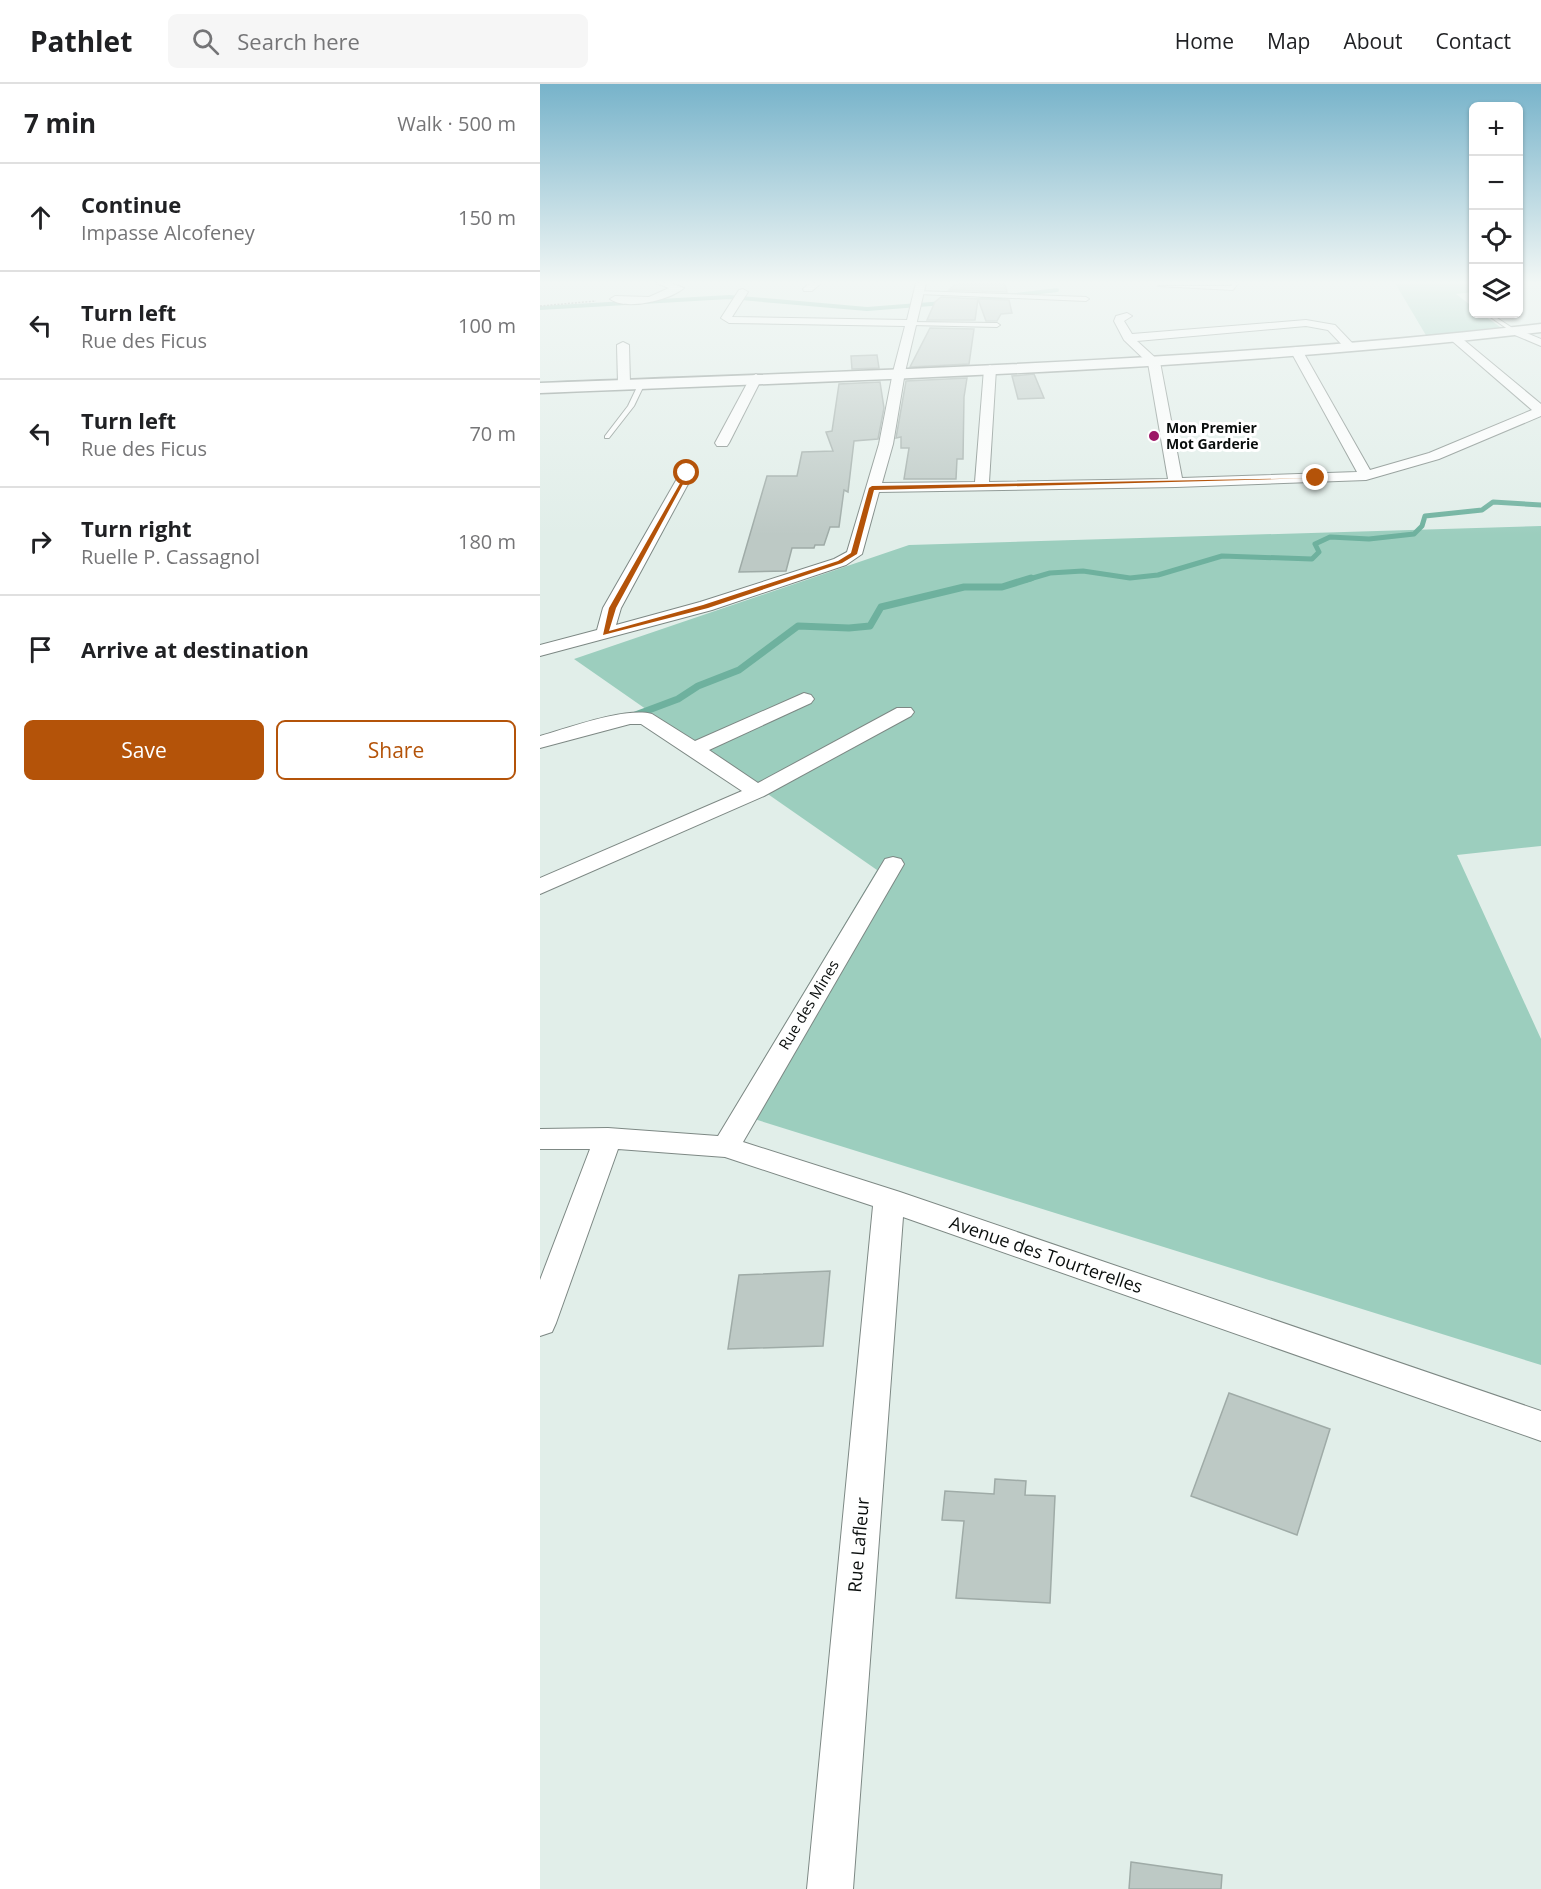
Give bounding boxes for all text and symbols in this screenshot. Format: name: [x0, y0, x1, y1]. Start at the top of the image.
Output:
search box: [168, 14, 588, 68]
text: Pathlet: [30, 22, 132, 60]
icon: search: [189, 25, 222, 58]
text: Search here: [237, 26, 360, 56]
text: Home: [1175, 27, 1234, 55]
text: Map: [1267, 27, 1310, 55]
text: About: [1343, 27, 1403, 55]
text: Contact: [1436, 27, 1511, 55]
map controls: [1469, 102, 1523, 318]
button: +: [1469, 102, 1523, 156]
text: 7 min: [24, 105, 96, 141]
text: Walk · 500 m: [397, 110, 516, 137]
button: −: [1469, 156, 1523, 210]
text: Continue: [81, 189, 181, 219]
icon: ahead: [24, 201, 57, 234]
text: 150 m: [458, 204, 516, 231]
button: locate: [1469, 210, 1523, 264]
text: Impasse Alcofeney: [81, 219, 255, 246]
button: layers: [1469, 264, 1523, 318]
text: Turn left: [81, 297, 176, 327]
icon: left: [24, 309, 57, 342]
text: 100 m: [458, 312, 516, 339]
text: Rue des Ficus: [81, 327, 207, 354]
text: Turn left: [81, 405, 176, 435]
icon: left: [24, 417, 57, 450]
place label: Mon Premier Mot Garderie: [1166, 418, 1259, 453]
text: 70 m: [469, 420, 516, 447]
marker: Mon Premier Mot Garderie: [1147, 429, 1161, 443]
text: Rue des Ficus: [81, 435, 207, 462]
route start: [673, 459, 699, 485]
route end: [1302, 464, 1328, 490]
text: Turn right: [81, 513, 192, 543]
icon: right: [24, 525, 57, 558]
text: 180 m: [458, 528, 516, 555]
text: Ruelle P. Cassagnol: [81, 543, 260, 570]
icon: arrive: [24, 633, 57, 666]
text: Arrive at destination: [81, 634, 309, 664]
button: Save: [24, 720, 264, 780]
button: Share: [276, 720, 516, 780]
street label: Rue des Mines: [773, 956, 843, 1053]
street label: Avenue des Tourterelles: [947, 1210, 1146, 1298]
street label: Rue Lafleur: [842, 1496, 874, 1593]

